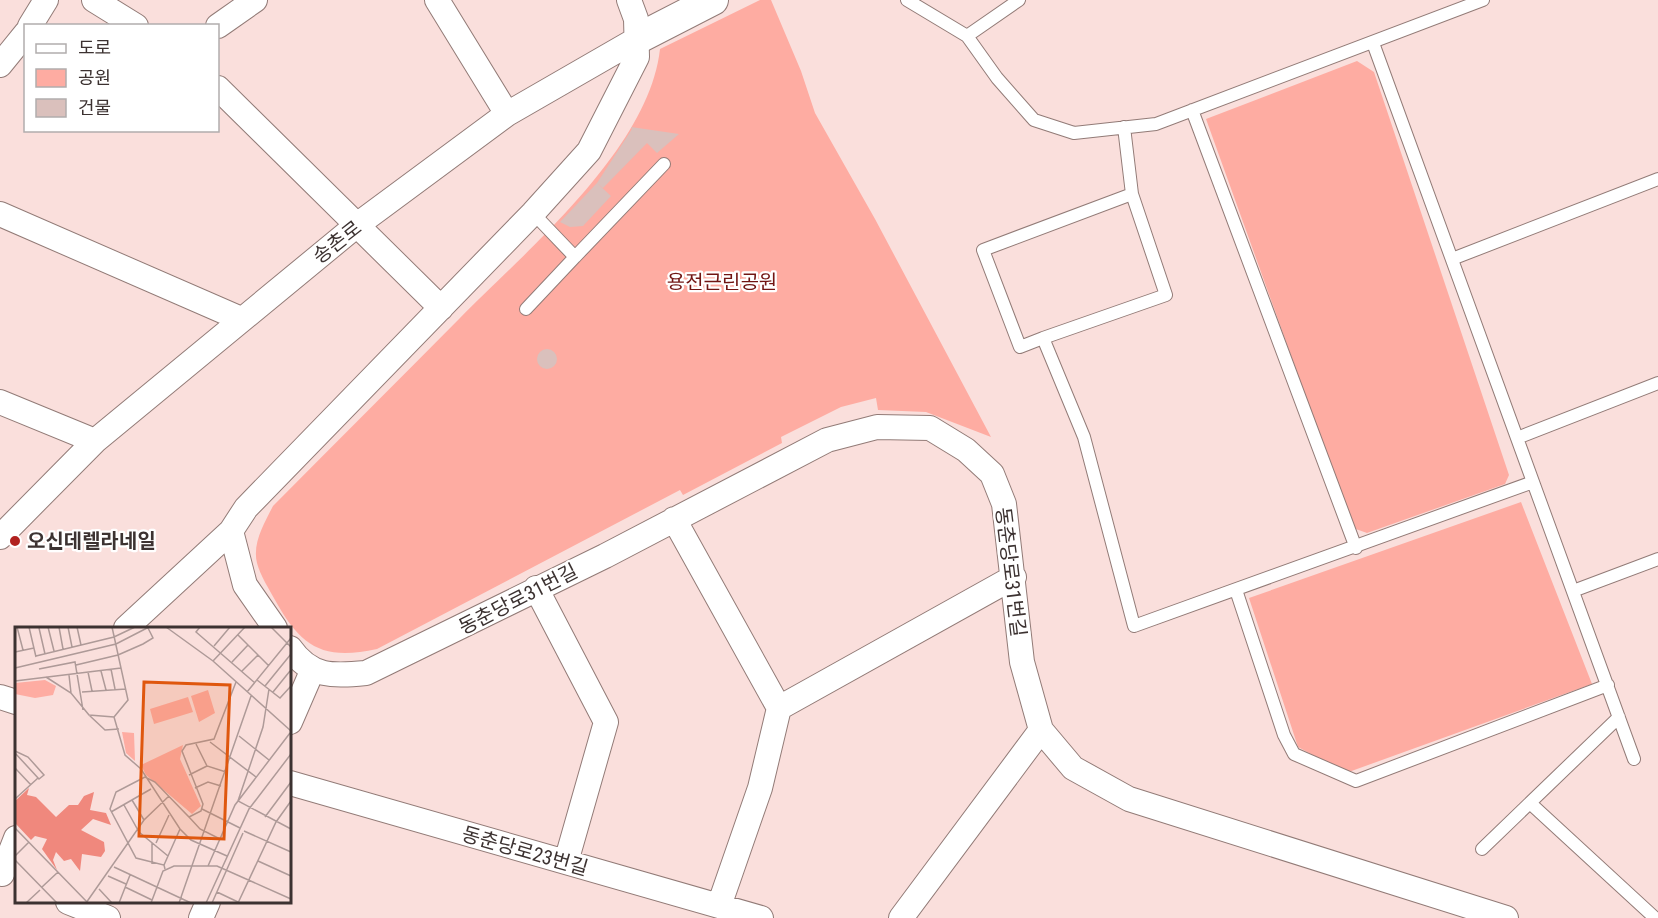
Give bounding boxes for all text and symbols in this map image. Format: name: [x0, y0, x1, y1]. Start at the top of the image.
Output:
legend: [24, 24, 219, 132]
text: 도로: [78, 37, 111, 58]
text: 공원: [78, 67, 111, 88]
text: 건물: [78, 97, 111, 118]
street label: 송촌로: [308, 216, 366, 268]
park label: 용전근린공원: [667, 270, 777, 294]
street label: 동춘당로31번길: [991, 506, 1031, 638]
place label: 오신데렐라네일: [27, 529, 156, 553]
marker: 오신데렐라네일: [8, 534, 22, 548]
street label: 동춘당로31번길: [455, 559, 581, 639]
inset map: [15, 627, 291, 903]
street label: 동춘당로23번길: [459, 822, 591, 880]

